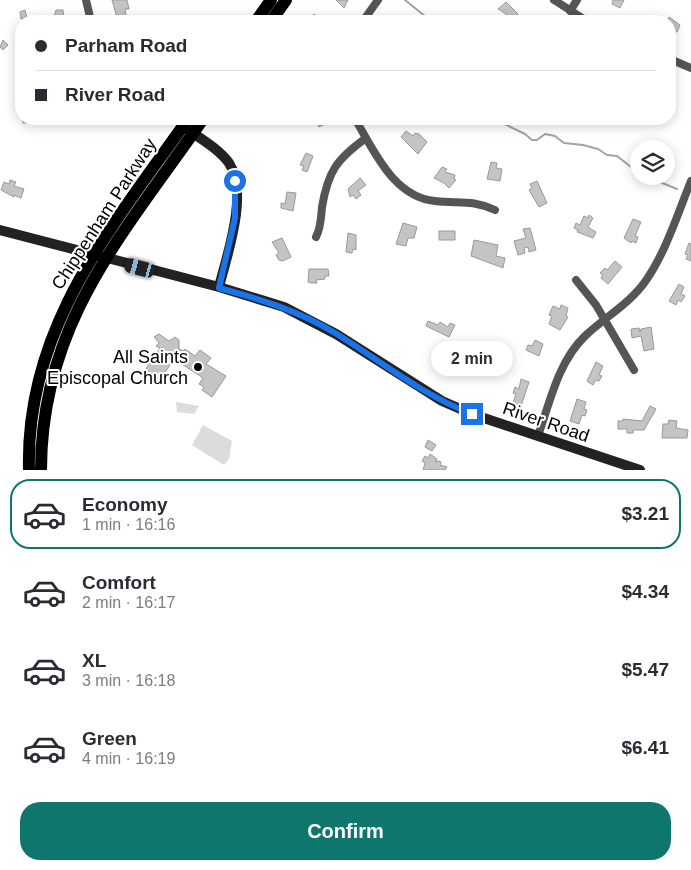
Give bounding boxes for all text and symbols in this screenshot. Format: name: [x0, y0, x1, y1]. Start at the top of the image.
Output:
text: Parham Road: [65, 35, 187, 56]
text: River Road: [65, 84, 165, 105]
street label: Chippenham Parkway: [48, 135, 160, 293]
map controls: [630, 140, 675, 185]
button: layers: [630, 140, 675, 185]
route start: [224, 170, 246, 192]
car: [123, 257, 156, 279]
callout: 2 min: [431, 342, 513, 376]
place label: All Saints Episcopal Church: [47, 347, 188, 388]
text: 2 min: [451, 350, 493, 367]
marker: All Saints Episcopal Church: [192, 361, 204, 373]
street label: River Road: [500, 398, 592, 446]
route end: [461, 403, 483, 425]
icon: car: [22, 492, 67, 537]
text: Economy: [82, 494, 168, 515]
text: $3.21: [621, 503, 669, 524]
text: 1 min · 16:16: [82, 516, 175, 533]
icon: car: [22, 570, 67, 615]
text: Comfort: [82, 572, 156, 593]
text: $4.34: [621, 581, 669, 602]
text: 2 min · 16:17: [82, 594, 175, 611]
icon: car: [22, 648, 67, 693]
text: XL: [82, 650, 106, 671]
text: $5.47: [621, 659, 669, 680]
text: 3 min · 16:18: [82, 672, 175, 689]
icon: car: [22, 726, 67, 771]
text: Green: [82, 728, 137, 749]
text: $6.41: [621, 737, 669, 758]
text: 4 min · 16:19: [82, 750, 175, 767]
button: Confirm: [20, 802, 671, 860]

